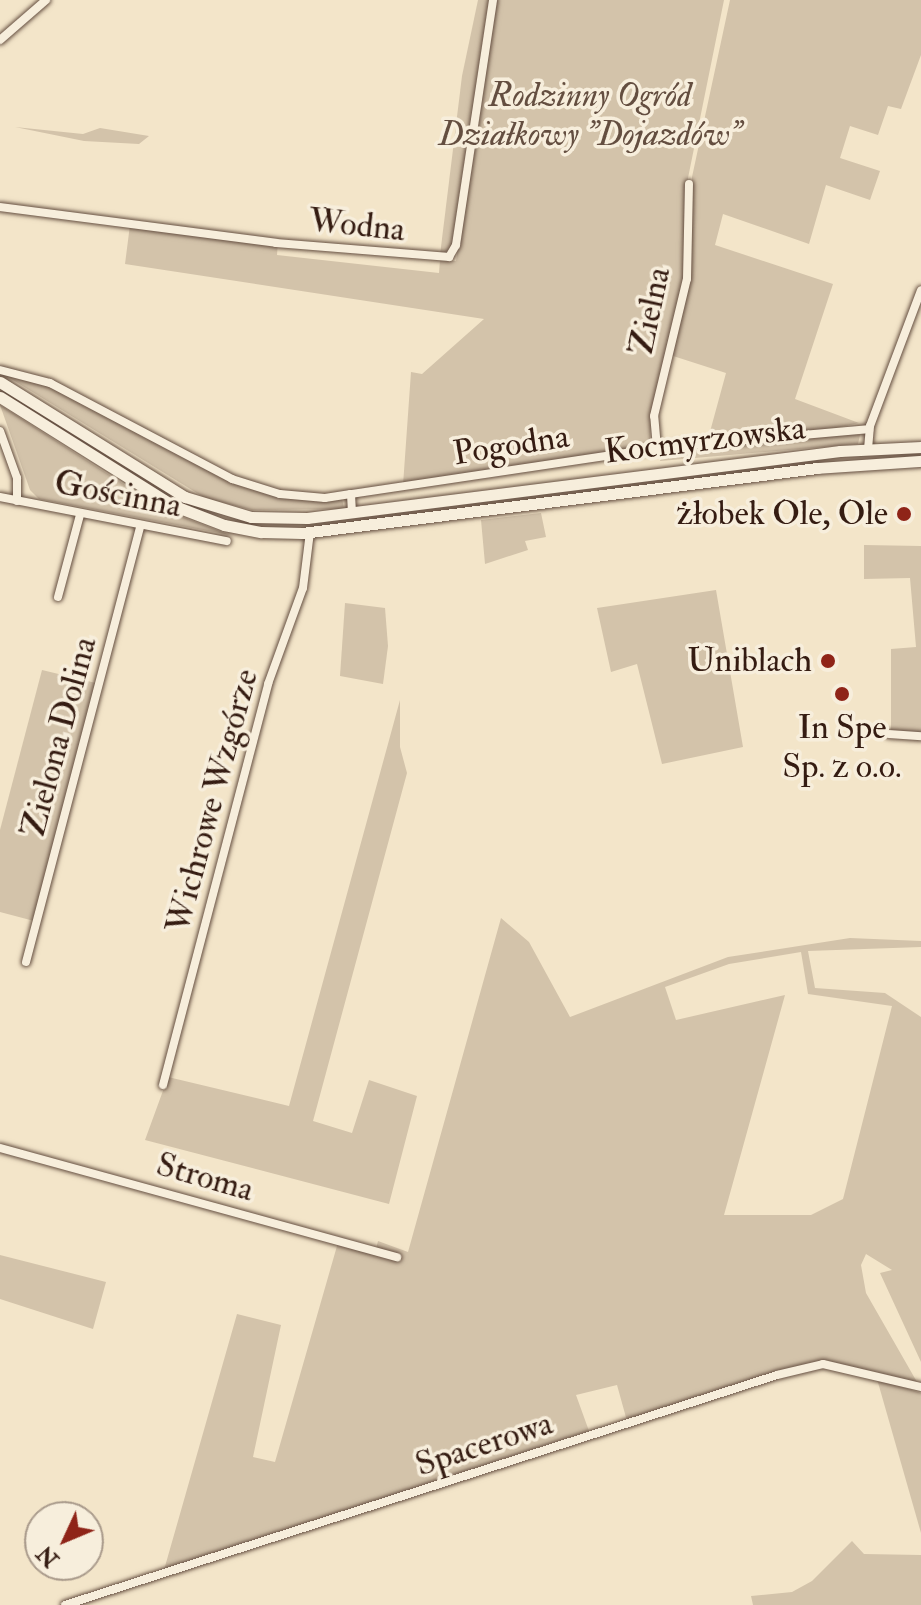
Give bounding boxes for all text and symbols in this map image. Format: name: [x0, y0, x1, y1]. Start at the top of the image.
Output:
park label: Rodzinny Ogród Działkowy "Dojazdów": [439, 75, 741, 154]
street label: Wodna: [307, 200, 407, 250]
street label: Zielna: [621, 263, 679, 359]
street label: Kocmyrzowska: [602, 407, 808, 473]
street label: Pogodna: [450, 416, 572, 474]
street label: Gościnna: [51, 462, 185, 526]
place label: żłobek Ole, Ole: [676, 494, 888, 534]
marker: żłobek Ole, Ole: [895, 505, 913, 523]
street label: Zielona Dolina: [13, 633, 105, 841]
place label: Uniblach: [687, 641, 812, 681]
marker: Uniblach: [819, 652, 837, 670]
street label: Wichrowe Wzgórze: [157, 665, 267, 937]
marker: In Spe Sp. z o.o.: [833, 685, 851, 703]
place label: In Spe Sp. z o.o.: [782, 707, 902, 786]
street label: Stroma: [152, 1144, 258, 1210]
street label: Spacerowa: [410, 1403, 558, 1485]
north arrow: [24, 1501, 104, 1581]
text: N: [31, 1539, 65, 1573]

